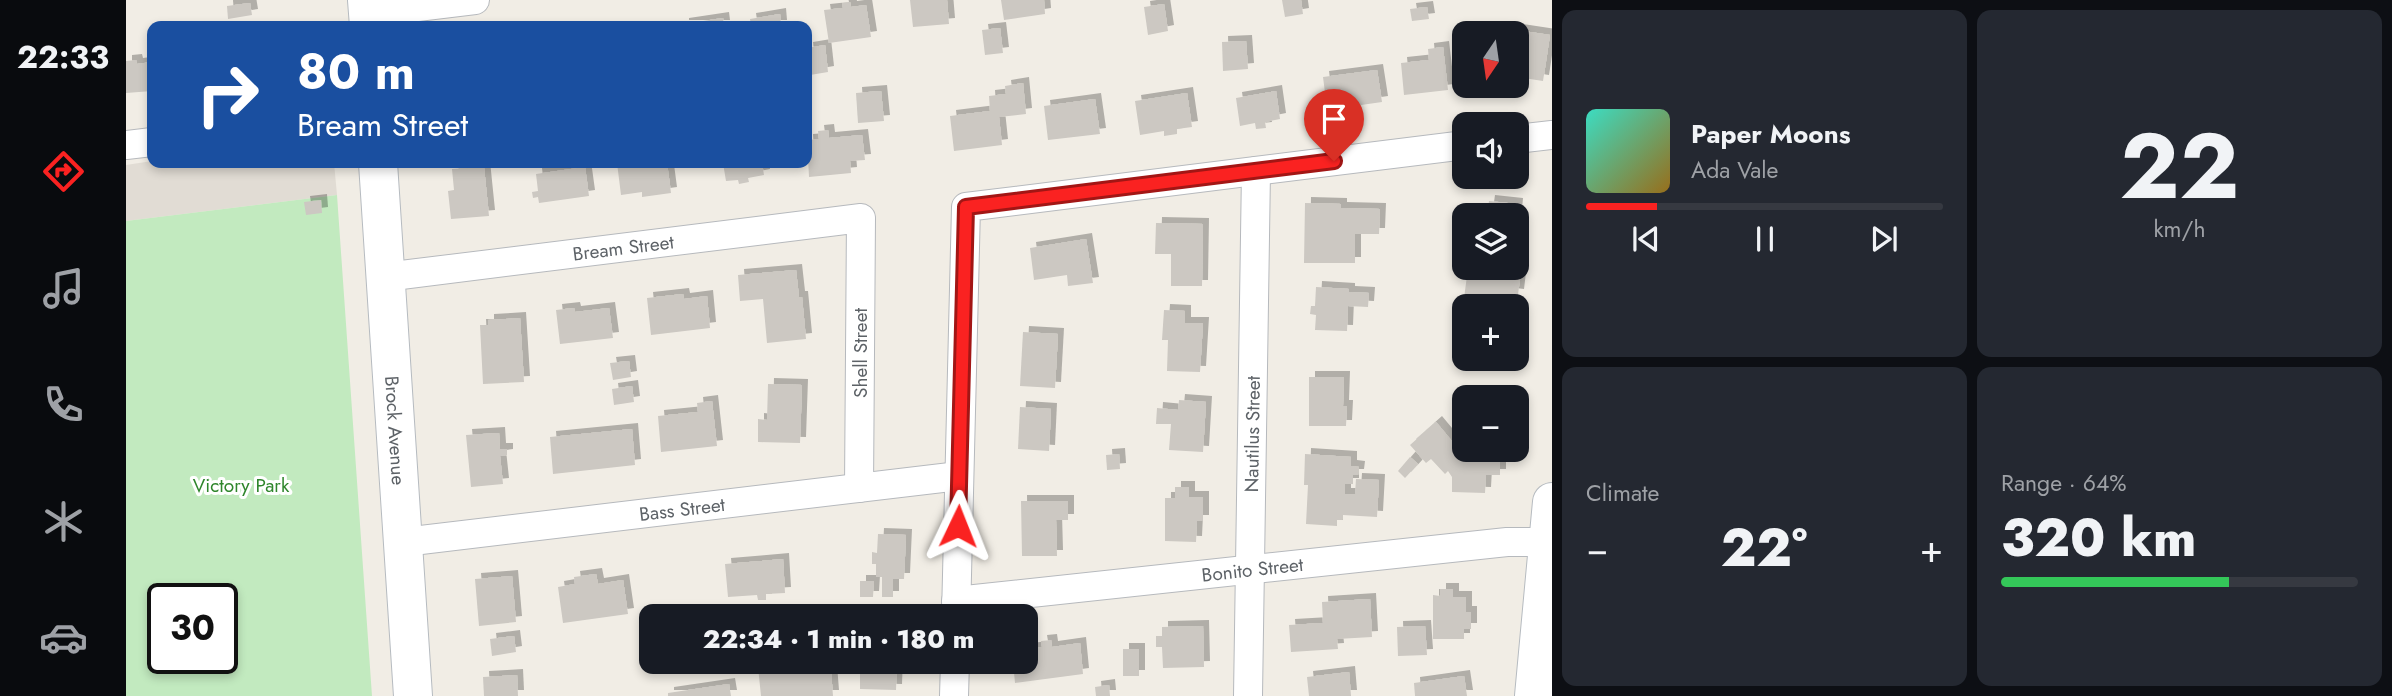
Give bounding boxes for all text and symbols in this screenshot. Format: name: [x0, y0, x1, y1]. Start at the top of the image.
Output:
north arrow: [1452, 21, 1530, 98]
map controls: [1452, 21, 1529, 462]
text: 22:33: [17, 34, 109, 80]
text: 80 m: [297, 37, 415, 107]
icon: right: [182, 49, 273, 140]
pin: [1304, 89, 1364, 161]
icon: arrive: [1315, 100, 1353, 138]
text: 22: [2120, 101, 2239, 232]
text: Bream Street: [297, 102, 468, 148]
button: sound: [1452, 112, 1529, 189]
text: Paper Moons: [1691, 115, 1851, 153]
icon: directions: [39, 147, 88, 196]
text: Ada Vale: [1691, 153, 1778, 187]
button: layers: [1452, 203, 1529, 280]
text: km/h: [2154, 212, 2205, 246]
icon: previous: [1627, 220, 1665, 258]
icon: pause: [1746, 220, 1784, 258]
icon: next: [1865, 220, 1903, 258]
street label: Bream Street: [571, 228, 676, 267]
icon: music: [39, 264, 88, 313]
button: +: [1452, 294, 1529, 371]
street label: Shell Street: [847, 308, 874, 398]
street label: Brock Avenue: [378, 375, 413, 486]
street label: Nautilus Street: [1238, 375, 1266, 492]
icon: phone: [39, 380, 88, 429]
button: −: [1452, 385, 1529, 462]
text: Range · 64%: [2001, 466, 2127, 500]
park label: Victory Park: [193, 472, 290, 499]
text: Climate: [1586, 476, 1659, 510]
position arrow: [921, 489, 995, 563]
street label: Bass Street: [638, 490, 727, 527]
icon: climate: [39, 497, 88, 546]
text: 320 km: [2001, 500, 2196, 576]
text: 22°: [1721, 510, 1807, 586]
text: −: [1586, 521, 1608, 576]
text: +: [1920, 521, 1943, 576]
street label: Bonito Street: [1200, 550, 1305, 588]
speed limit sign: 30: [147, 583, 238, 674]
icon: car: [39, 613, 88, 662]
text: 22:34 · 1 min · 180 m: [703, 620, 974, 658]

